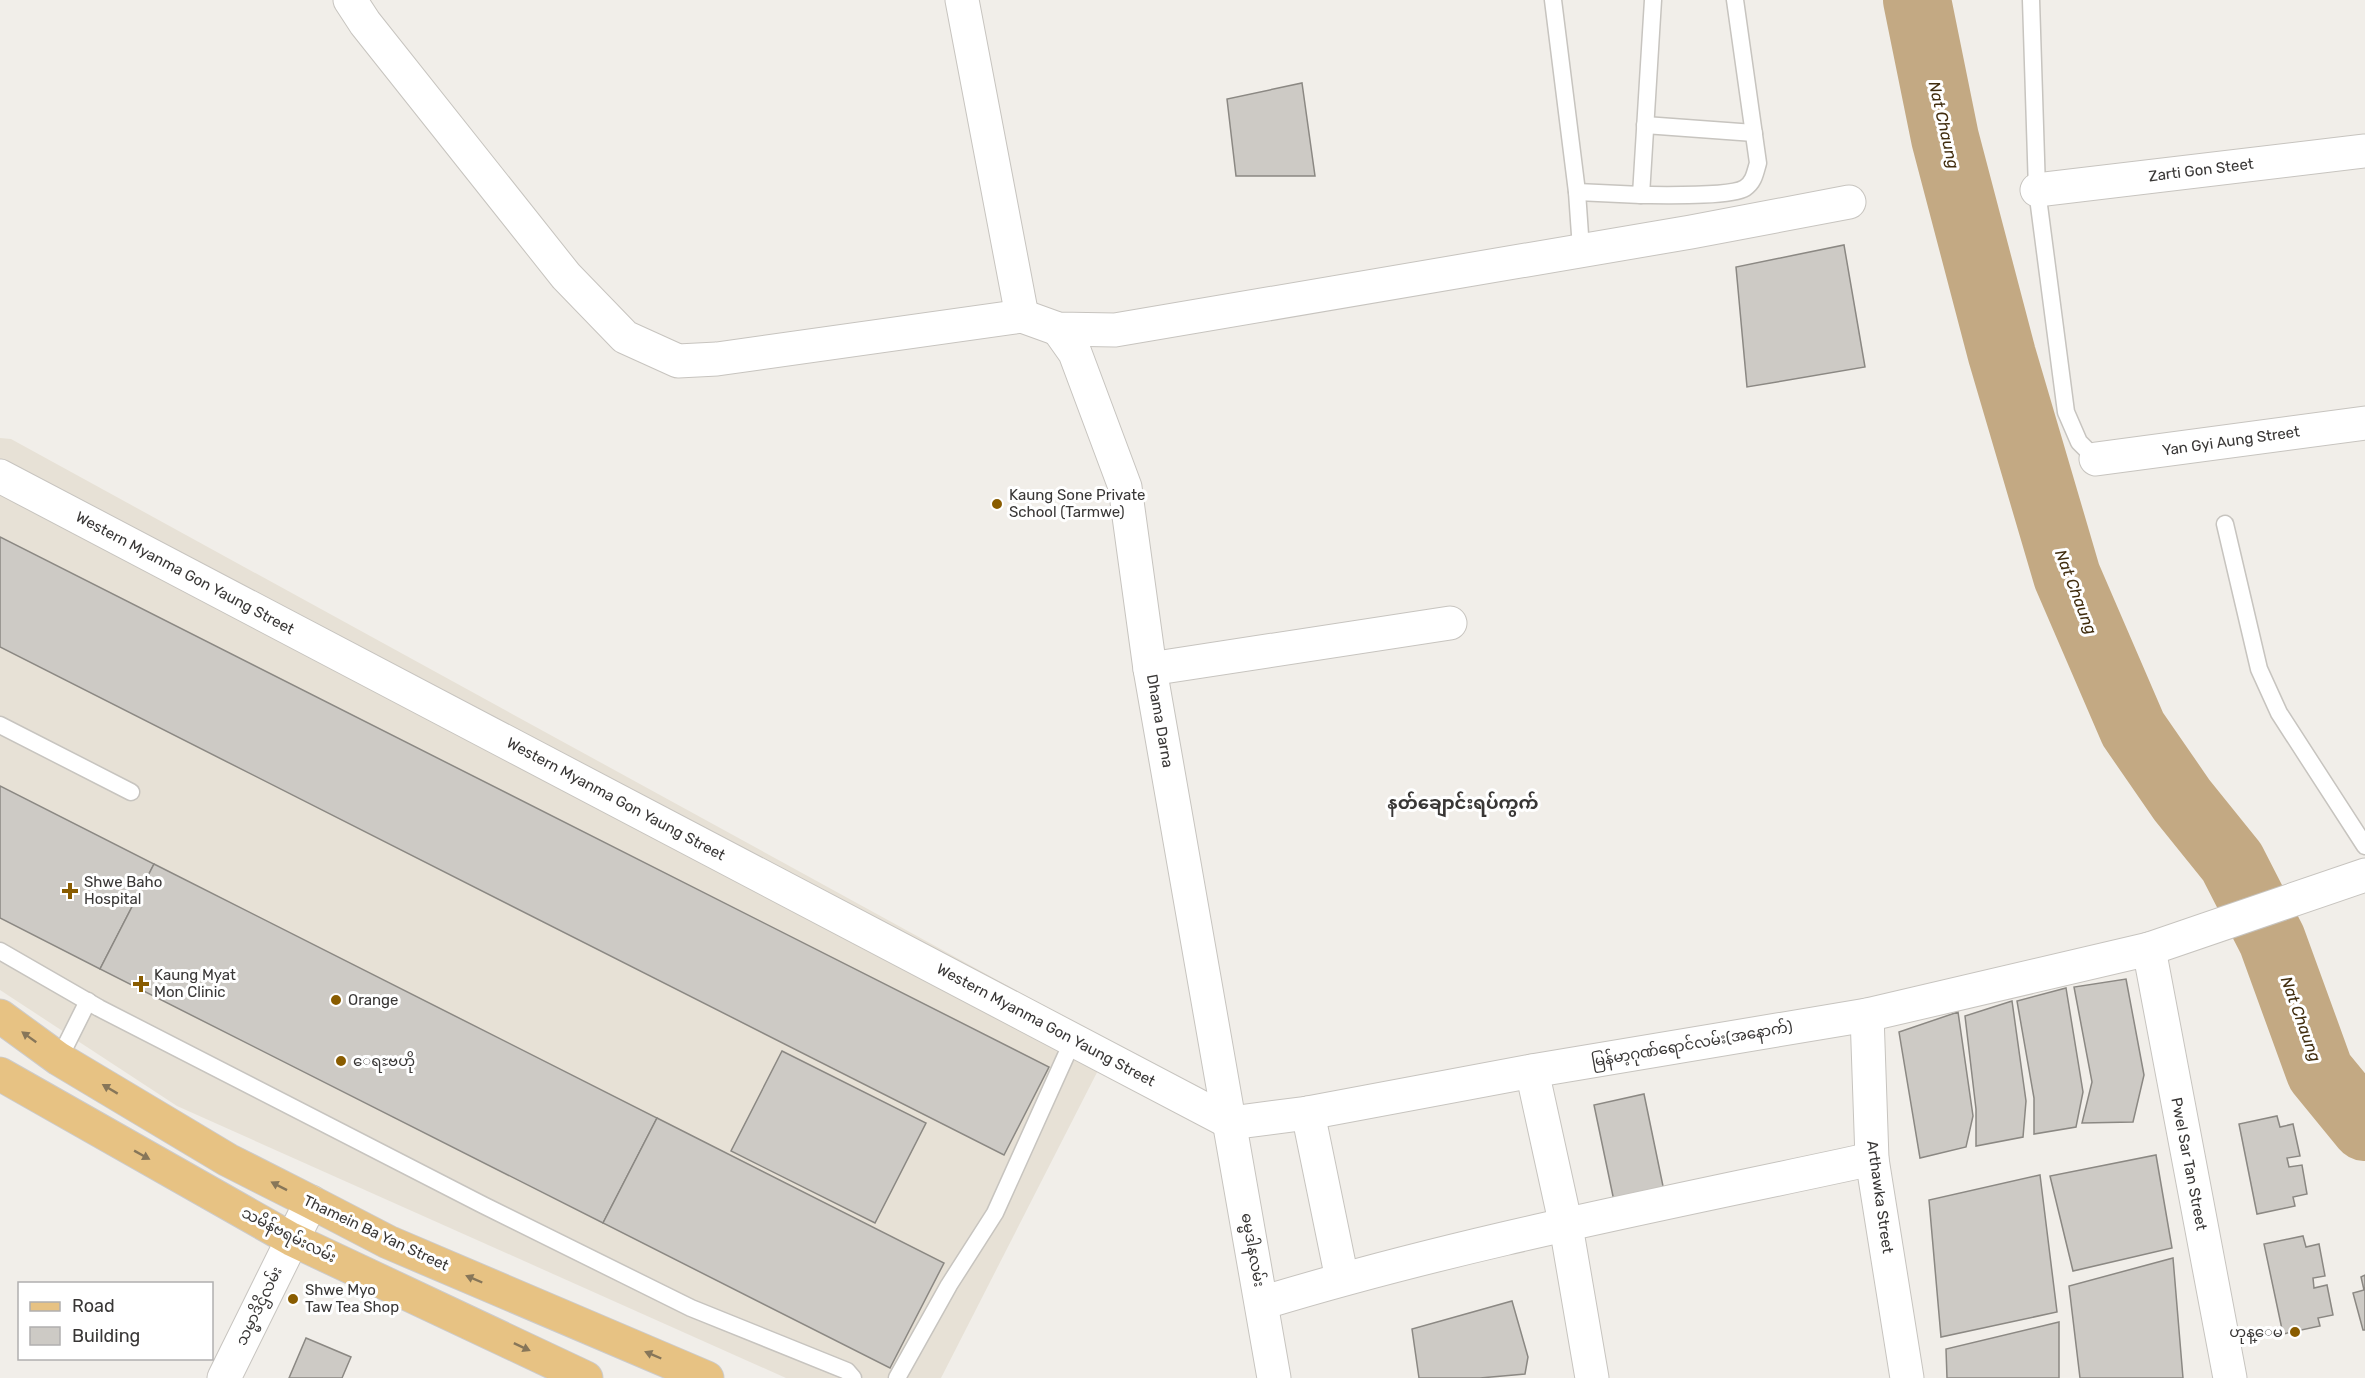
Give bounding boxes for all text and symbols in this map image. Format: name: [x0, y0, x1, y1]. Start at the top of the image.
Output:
water label: Nat Chaung: [1925, 79, 1963, 171]
street label: Zarti Gon Steet: [2148, 155, 2255, 185]
street label: Yan Gyi Aung Street: [2161, 422, 2301, 460]
place label: Kaung Sone Private School (Tarmwe): [1009, 486, 1146, 521]
marker: Kaung Sone Private School (Tarmwe): [990, 497, 1004, 511]
street label: Western Myanma Gon Yaung Street: [73, 508, 297, 638]
water label: Nat Chaung: [2051, 547, 2101, 638]
street label: Dhama Darna: [1143, 673, 1177, 769]
street label: Western Myanma Gon Yaung Street: [504, 734, 728, 864]
district label: နတ်ချောင်းရပ်ကွက်: [1388, 791, 1538, 818]
place label: Shwe Baho Hospital: [84, 873, 162, 908]
marker: Shwe Baho Hospital: [61, 882, 79, 900]
street label: Western Myanma Gon Yaung Street: [934, 960, 1158, 1090]
place label: Kaung Myat Mon Clinic: [154, 966, 236, 1001]
water label: Nat Chaung: [2277, 974, 2325, 1065]
marker: Kaung Myat Mon Clinic: [132, 975, 150, 993]
place label: Orange: [348, 991, 398, 1009]
marker: Orange: [329, 993, 343, 1007]
street label: မြန်မာ့ဂုဏ်ရောင်လမ်း(အနောက်): [1590, 1016, 1795, 1074]
one-way arrow: [22, 1031, 38, 1043]
place label: ေရႊဗဟို: [353, 1051, 415, 1073]
marker: ေရႊဗဟို: [334, 1054, 348, 1068]
one-way arrow: [102, 1083, 118, 1094]
street label: Pwel Sar Tan Street: [2167, 1096, 2211, 1232]
street label: Arthawka Street: [1863, 1139, 1897, 1255]
one-way arrow: [134, 1150, 151, 1160]
one-way arrow: [270, 1181, 287, 1191]
street label: Thamein Ba Yan Street: [301, 1191, 452, 1275]
street label: သမိန်ဗရမ်းလမ်း: [237, 1203, 340, 1269]
street label: ဓမ္မဒါနလမ်း: [1234, 1212, 1269, 1289]
street label: သမ္မာဒိဌိလမ်း: [231, 1263, 289, 1350]
one-way arrow: [465, 1273, 483, 1283]
place label: Shwe Myo Taw Tea Shop: [305, 1281, 399, 1316]
legend: [18, 1282, 213, 1360]
marker: Shwe Myo Taw Tea Shop: [286, 1292, 300, 1306]
text: Road: [72, 1295, 115, 1317]
place label: ဟုန္ေမ: [2229, 1323, 2283, 1344]
text: Building: [72, 1325, 140, 1347]
marker: ဟုန္ေမ: [2288, 1325, 2302, 1339]
one-way arrow: [513, 1343, 530, 1352]
one-way arrow: [644, 1350, 662, 1360]

